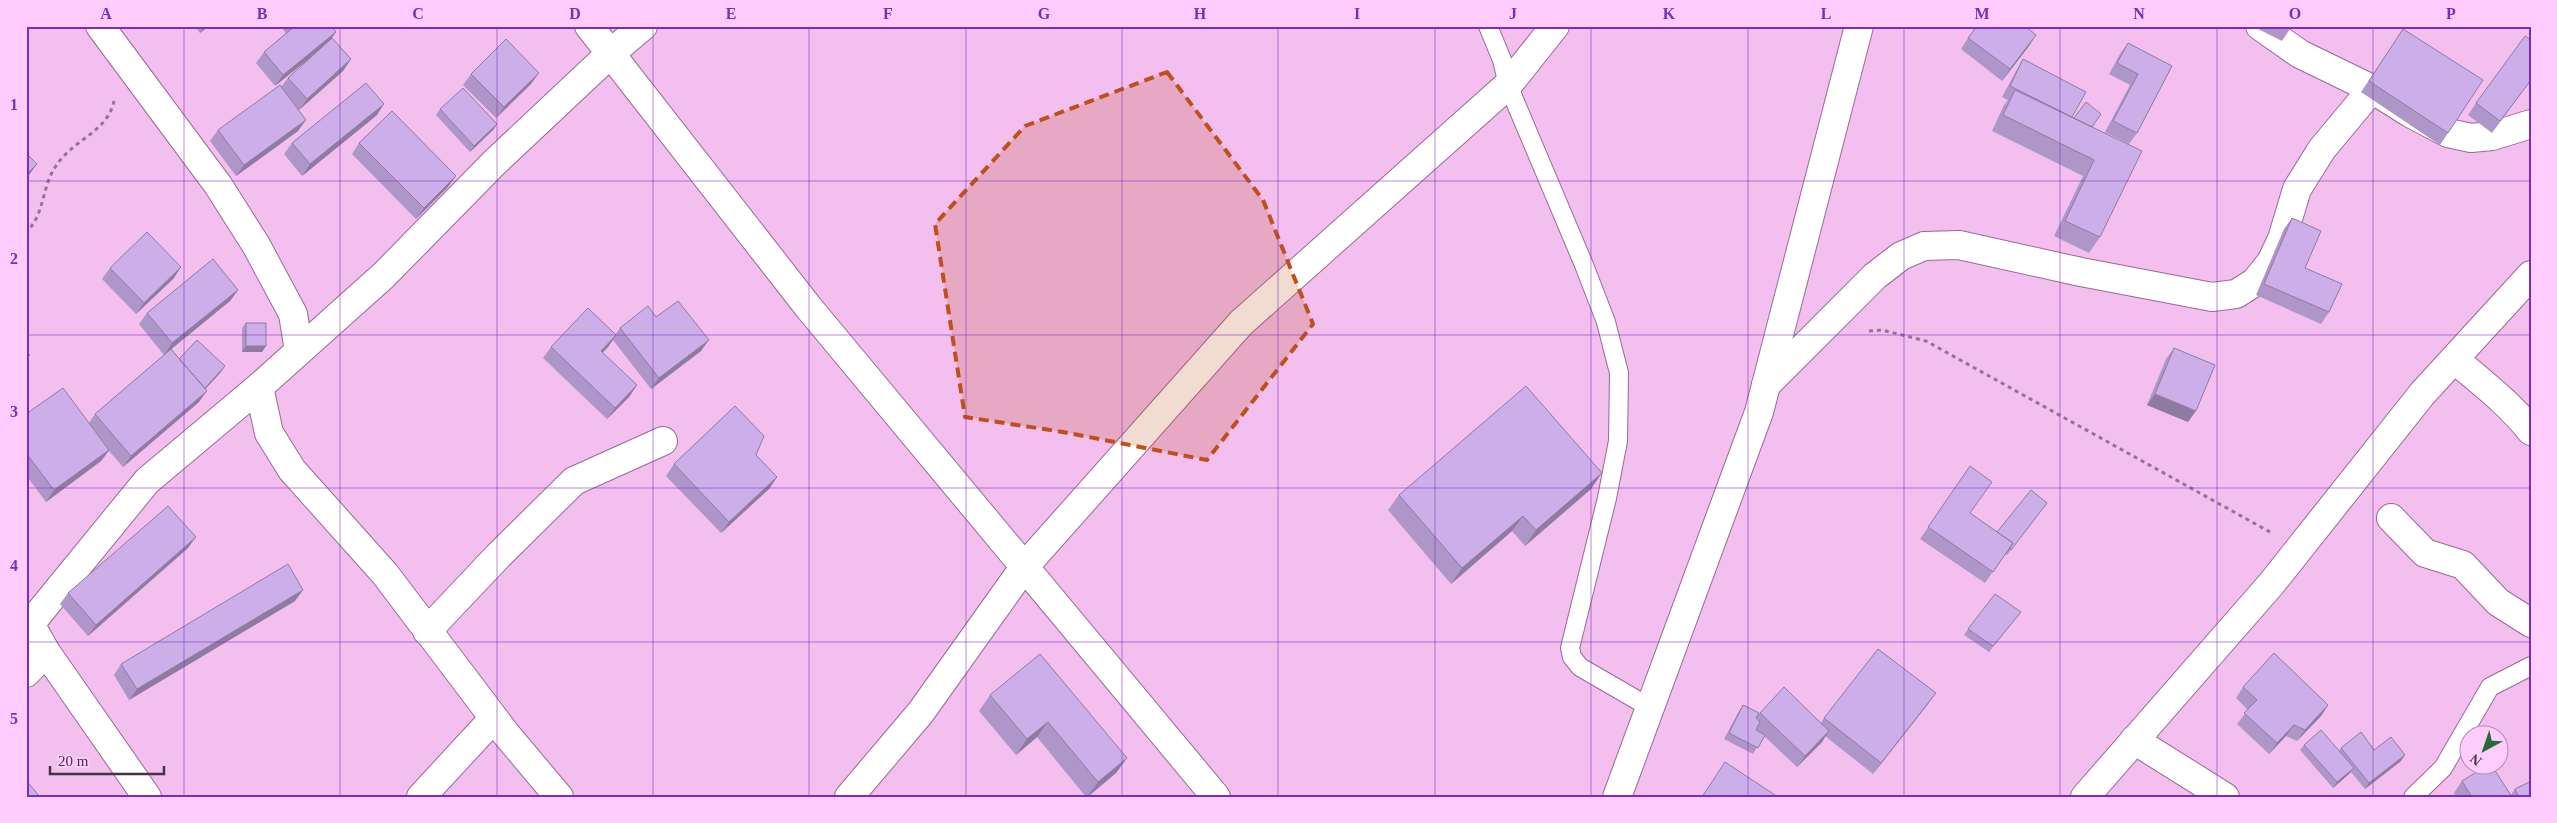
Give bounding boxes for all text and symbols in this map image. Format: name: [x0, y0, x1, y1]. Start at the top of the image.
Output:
text: A: [100, 5, 112, 22]
text: B: [257, 5, 268, 22]
text: C: [412, 5, 424, 22]
text: D: [569, 5, 581, 22]
text: E: [726, 5, 736, 22]
text: F: [883, 5, 893, 22]
text: G: [1038, 5, 1051, 22]
text: H: [1194, 5, 1207, 22]
text: I: [1354, 5, 1360, 22]
text: J: [1509, 5, 1517, 22]
text: K: [1663, 5, 1676, 22]
text: L: [1821, 5, 1831, 22]
text: M: [1974, 5, 1990, 22]
text: N: [2133, 5, 2145, 22]
text: O: [2289, 5, 2301, 22]
text: P: [2446, 5, 2456, 22]
text: 1: [10, 96, 18, 113]
text: 2: [10, 250, 18, 267]
text: 3: [10, 403, 18, 420]
text: 4: [10, 557, 18, 574]
text: 5: [10, 710, 18, 727]
north arrow: [2460, 726, 2510, 776]
scale bar: [50, 743, 164, 775]
text: N: [2467, 751, 2485, 769]
text: 20 m: [58, 753, 89, 769]

